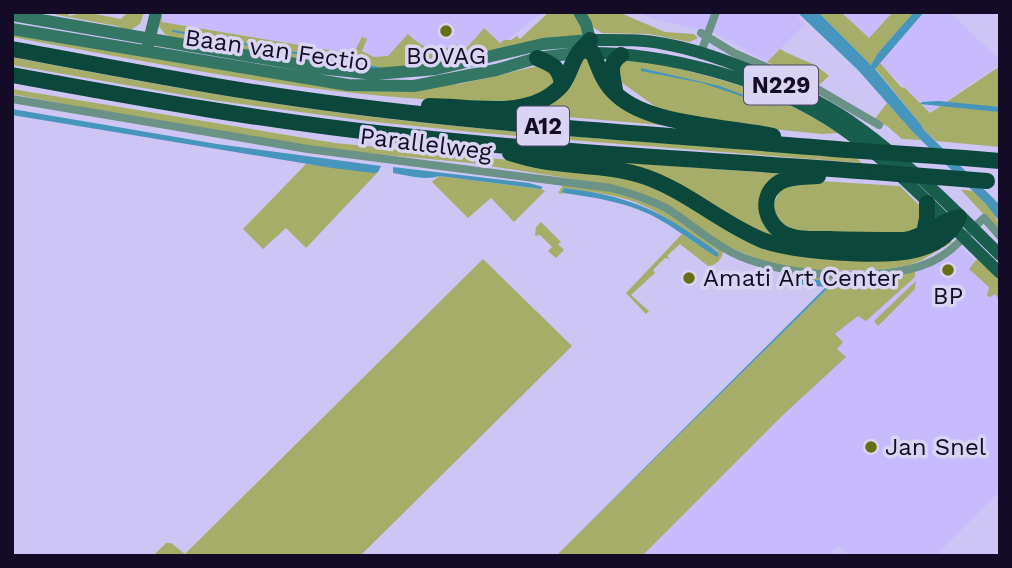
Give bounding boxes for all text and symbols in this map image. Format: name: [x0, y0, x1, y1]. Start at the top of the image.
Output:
street label: Baan van Fectio: [183, 23, 371, 77]
marker: BOVAG: [438, 23, 454, 39]
place label: BOVAG: [406, 42, 486, 70]
road number: N229: [744, 66, 818, 104]
road number: A12: [517, 106, 569, 146]
street label: Parallelweg: [358, 122, 494, 166]
marker: BP: [940, 262, 956, 278]
place label: Amati Art Center: [703, 264, 901, 292]
marker: Amati Art Center: [681, 270, 697, 286]
place label: BP: [933, 282, 963, 310]
place label: Jan Snel: [885, 433, 987, 461]
marker: Jan Snel: [863, 439, 879, 455]

